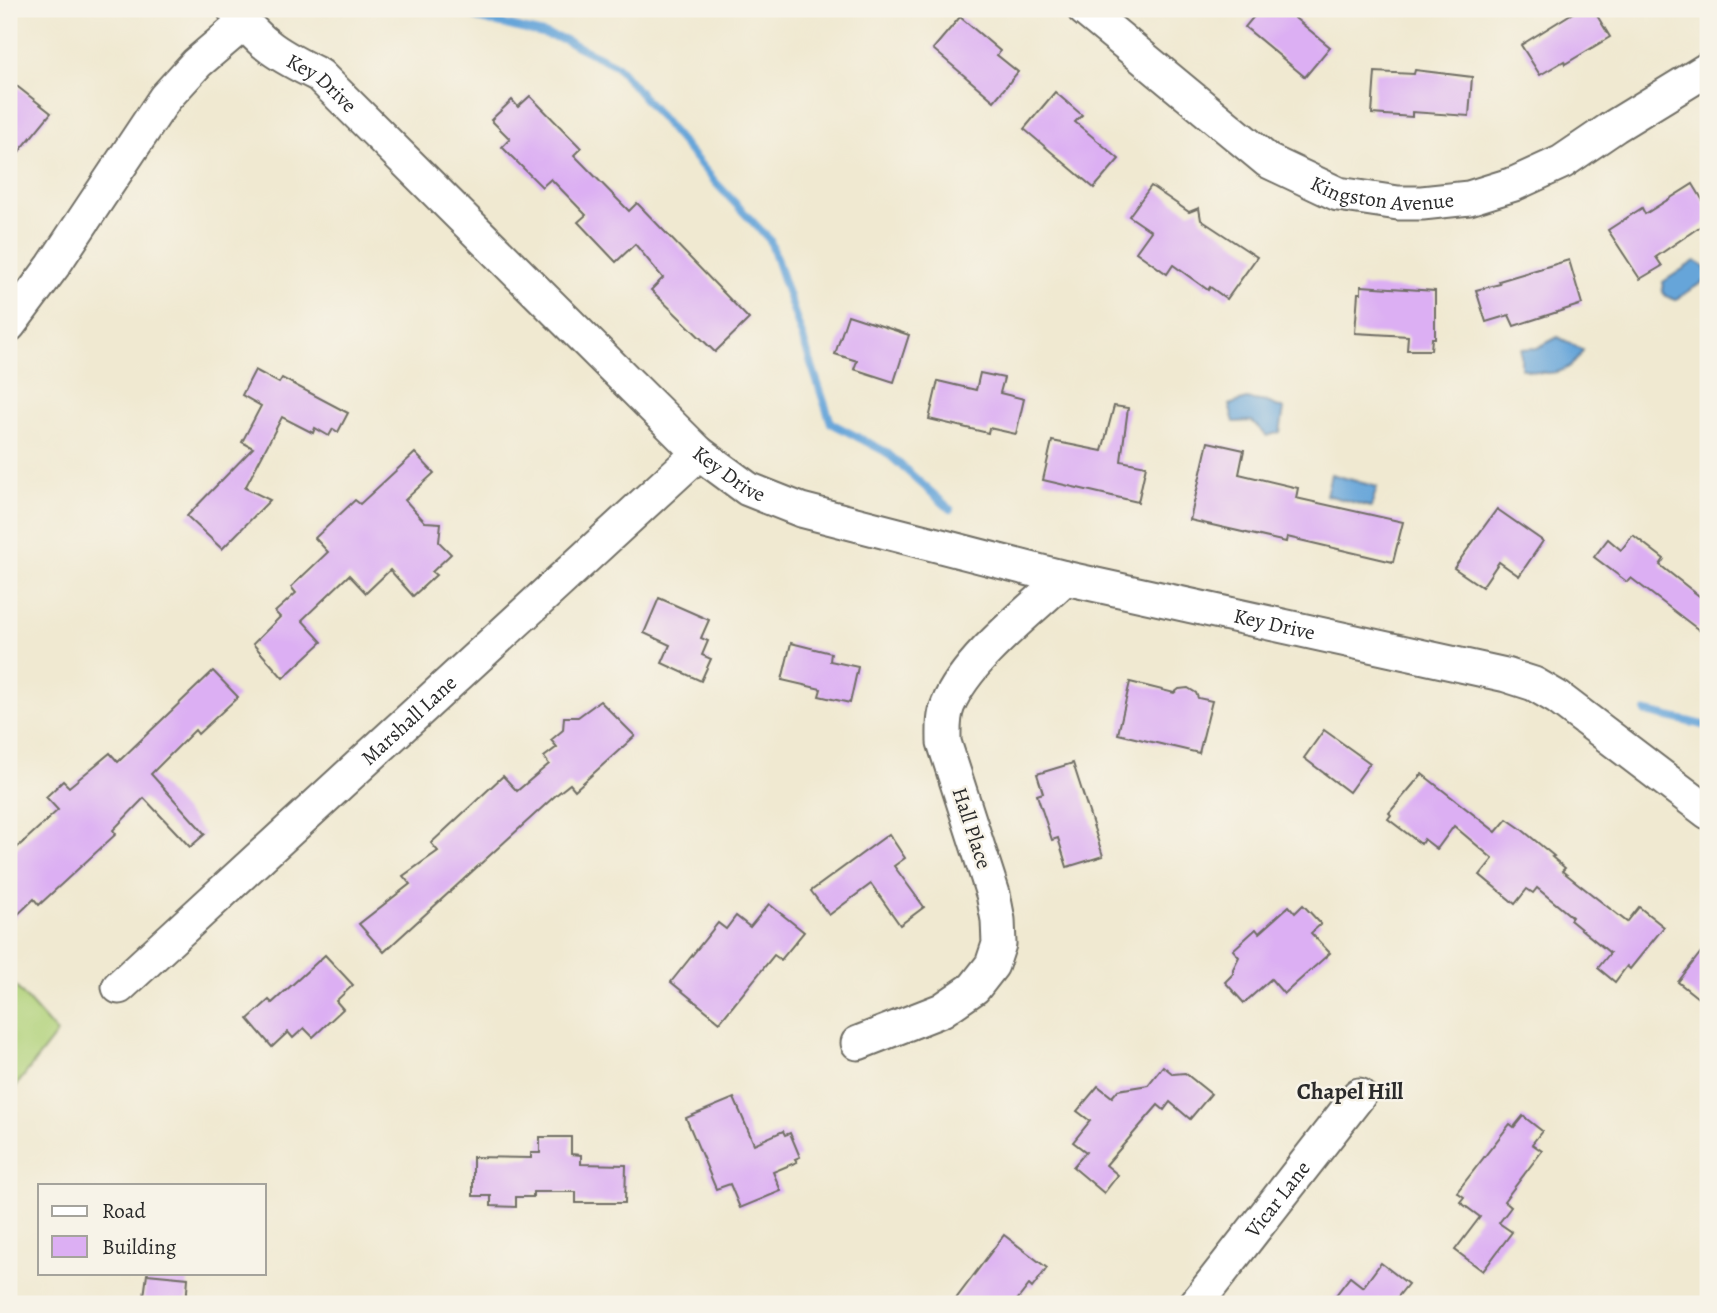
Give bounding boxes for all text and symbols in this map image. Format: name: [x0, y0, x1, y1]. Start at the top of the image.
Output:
street label: Key Drive: [282, 47, 363, 119]
street label: Kingston Avenue: [1306, 169, 1455, 218]
street label: Key Drive: [687, 439, 769, 508]
street label: Key Drive: [1231, 602, 1318, 647]
street label: Marshall Lane: [355, 669, 463, 771]
street label: Hall Place: [946, 784, 998, 872]
district label: Chapel Hill: [1297, 1076, 1403, 1107]
street label: Vicar Lane: [1238, 1155, 1317, 1244]
legend: [38, 1184, 266, 1274]
text: Road: [102, 1197, 146, 1225]
text: Building: [102, 1233, 177, 1261]

